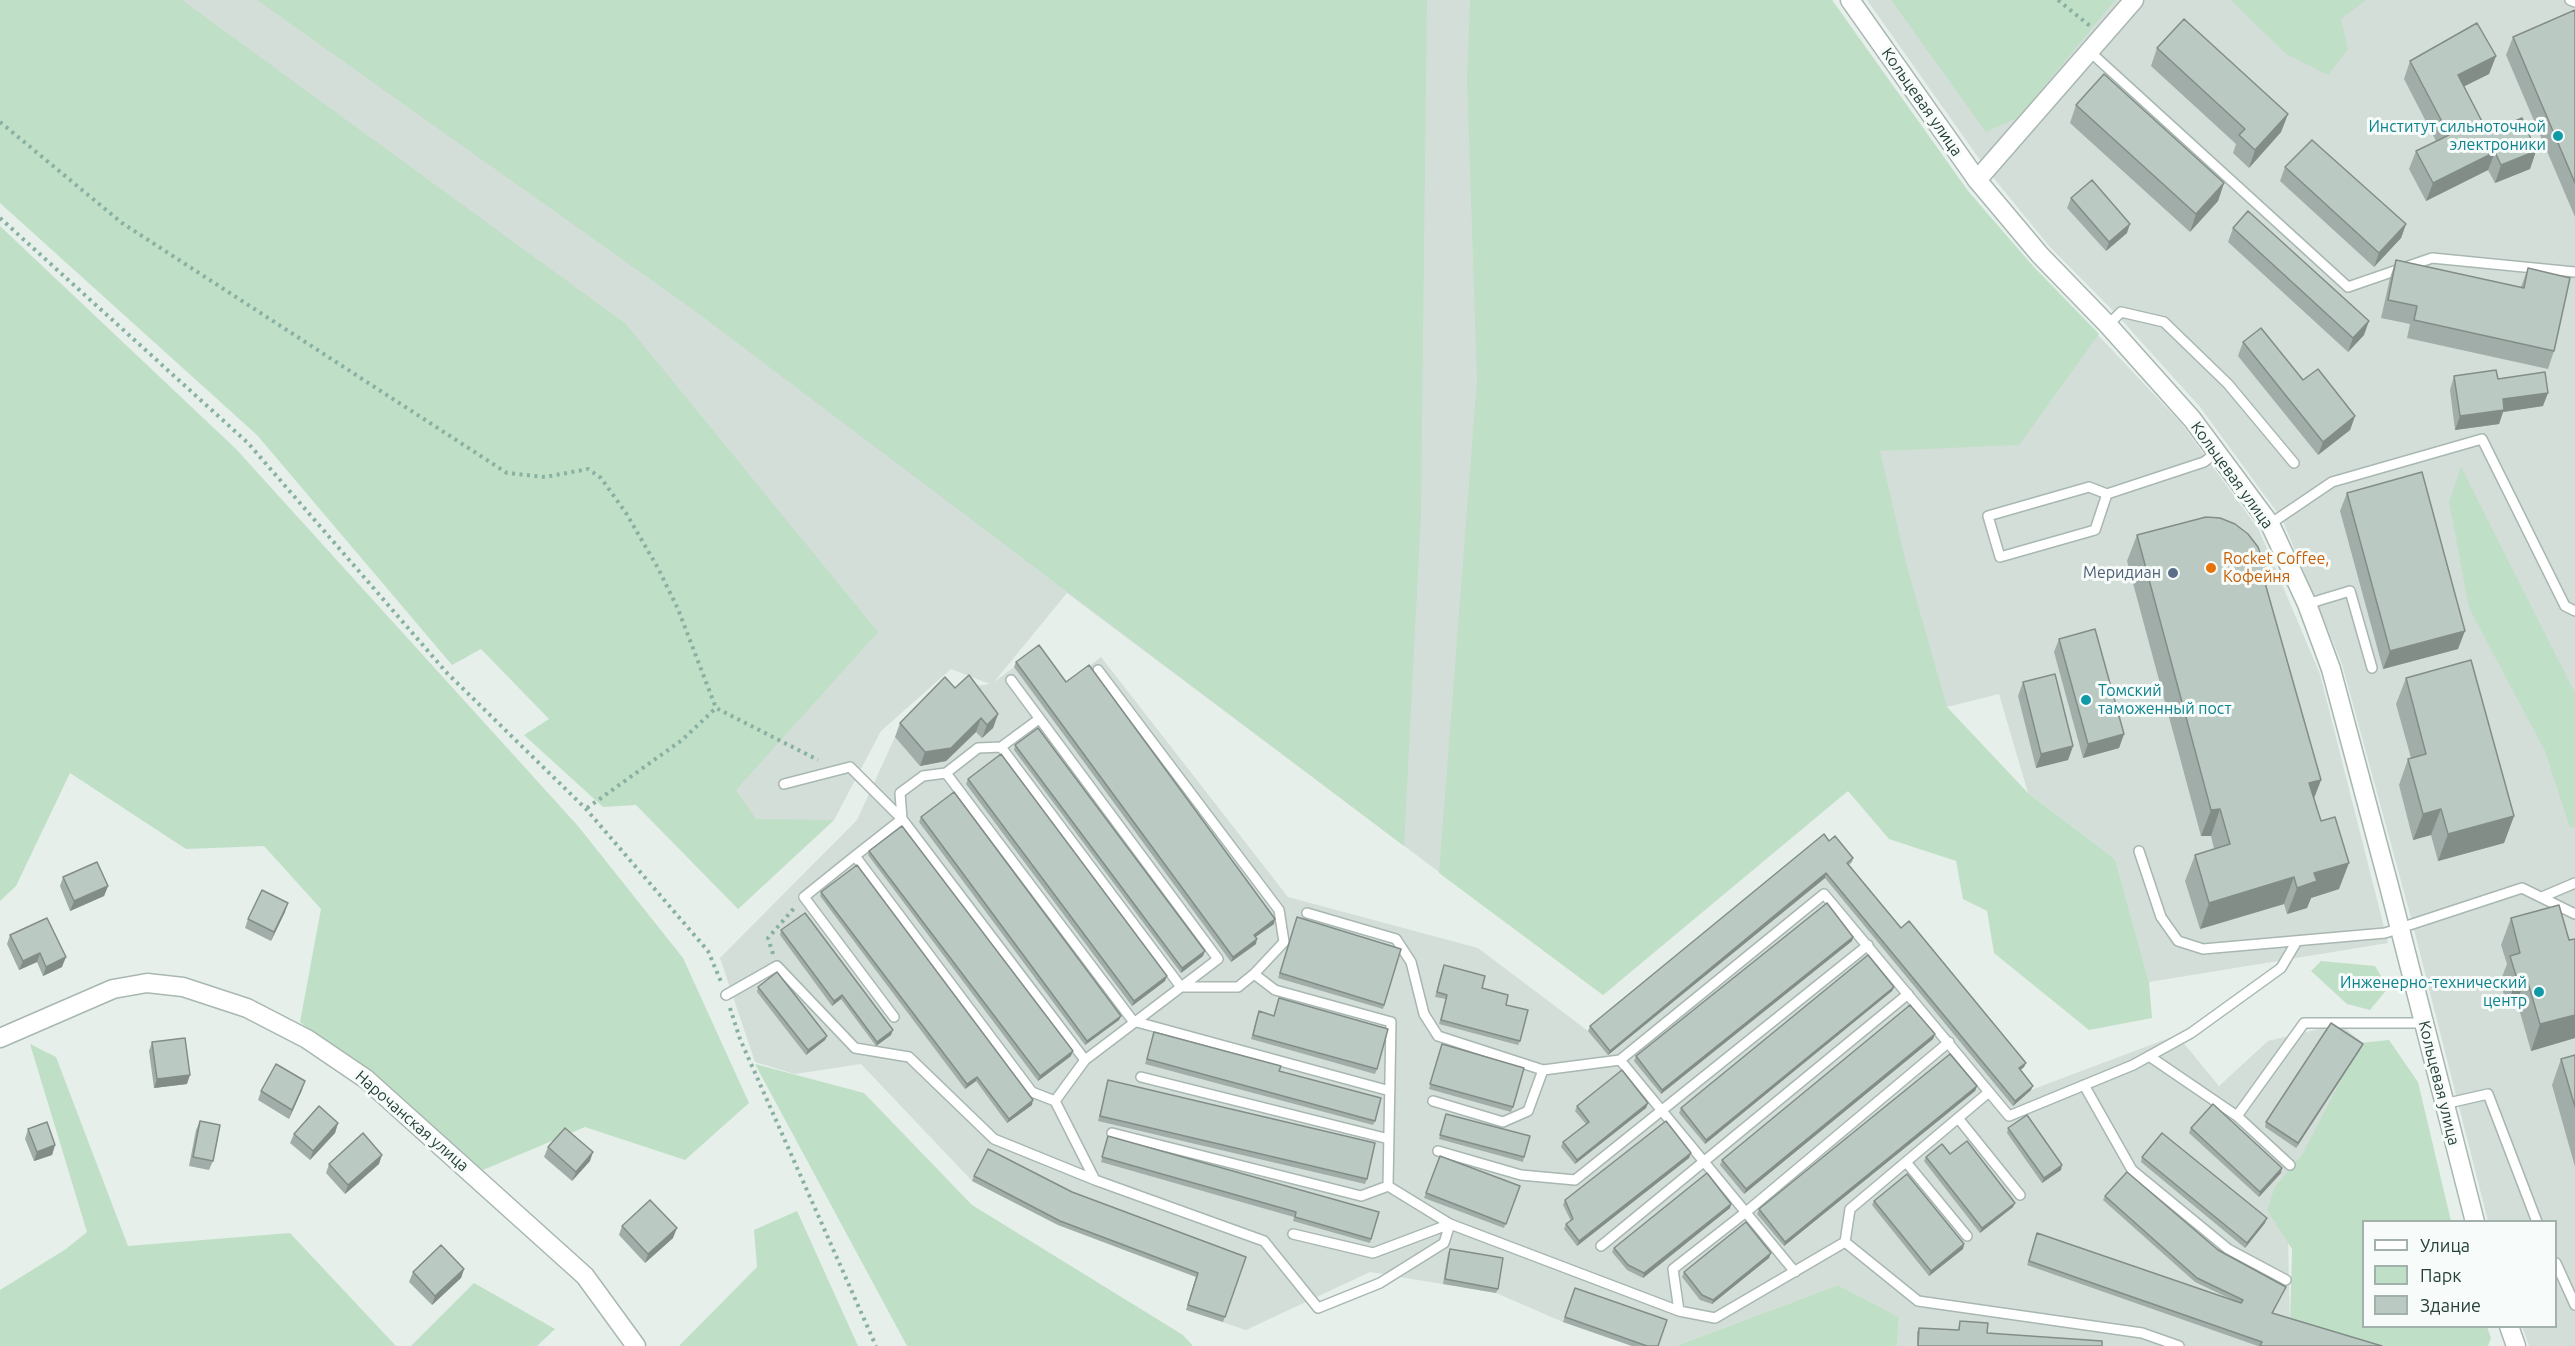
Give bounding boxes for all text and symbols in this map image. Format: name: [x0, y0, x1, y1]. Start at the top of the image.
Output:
street label: Кольцевая улица: [1877, 44, 1967, 160]
place label: Институт сильноточной электроники: [2368, 117, 2546, 155]
marker: Институт сильноточной электроники: [2551, 129, 2565, 143]
street label: Кольцевая улица: [2187, 418, 2277, 532]
place label: Rocket Coffee, Кофейня: [2223, 549, 2329, 587]
marker: Rocket Coffee, Кофейня: [2204, 561, 2218, 575]
place label: Меридиан: [2083, 563, 2161, 583]
marker: Меридиан: [2166, 566, 2180, 580]
place label: Томский таможенный пост: [2098, 681, 2232, 719]
marker: Томский таможенный пост: [2079, 693, 2093, 707]
place label: Инженерно-технический центр: [2340, 973, 2527, 1011]
marker: Инженерно-технический центр: [2532, 985, 2546, 999]
street label: Кольцевая улица: [2414, 1019, 2464, 1147]
street label: Нарочанская улица: [351, 1067, 473, 1175]
legend: [2362, 1220, 2557, 1328]
text: Улица: [2420, 1235, 2470, 1255]
text: Парк: [2420, 1265, 2461, 1285]
text: Здание: [2420, 1295, 2481, 1315]

